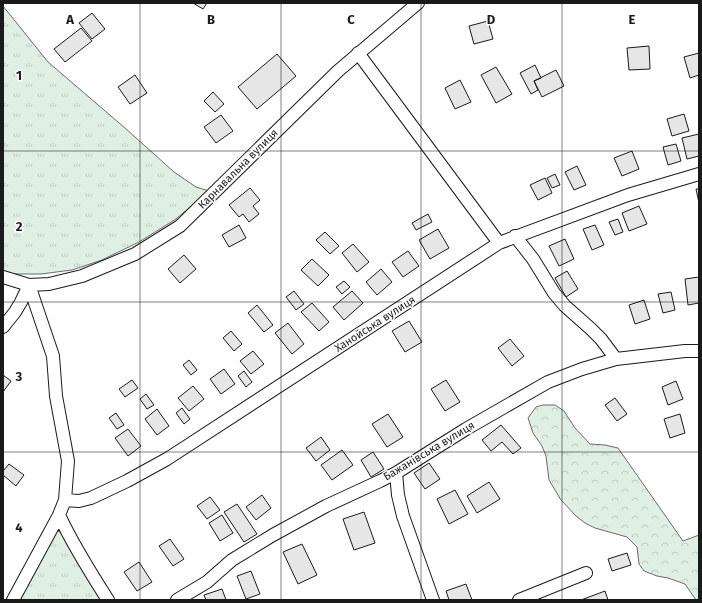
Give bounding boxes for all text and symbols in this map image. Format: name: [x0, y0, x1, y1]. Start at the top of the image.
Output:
text: A: [65, 12, 74, 27]
text: B: [207, 12, 215, 27]
text: C: [347, 12, 355, 27]
text: D: [487, 12, 496, 27]
text: E: [629, 12, 636, 27]
text: 1: [16, 68, 22, 83]
street label: Карнавальна вулиця: [195, 126, 281, 212]
text: 2: [16, 219, 23, 234]
street label: Ханойська вулиця: [332, 293, 418, 355]
text: 3: [15, 369, 23, 384]
street label: Бажанівська вулиця: [381, 419, 477, 483]
text: 4: [15, 520, 23, 535]

